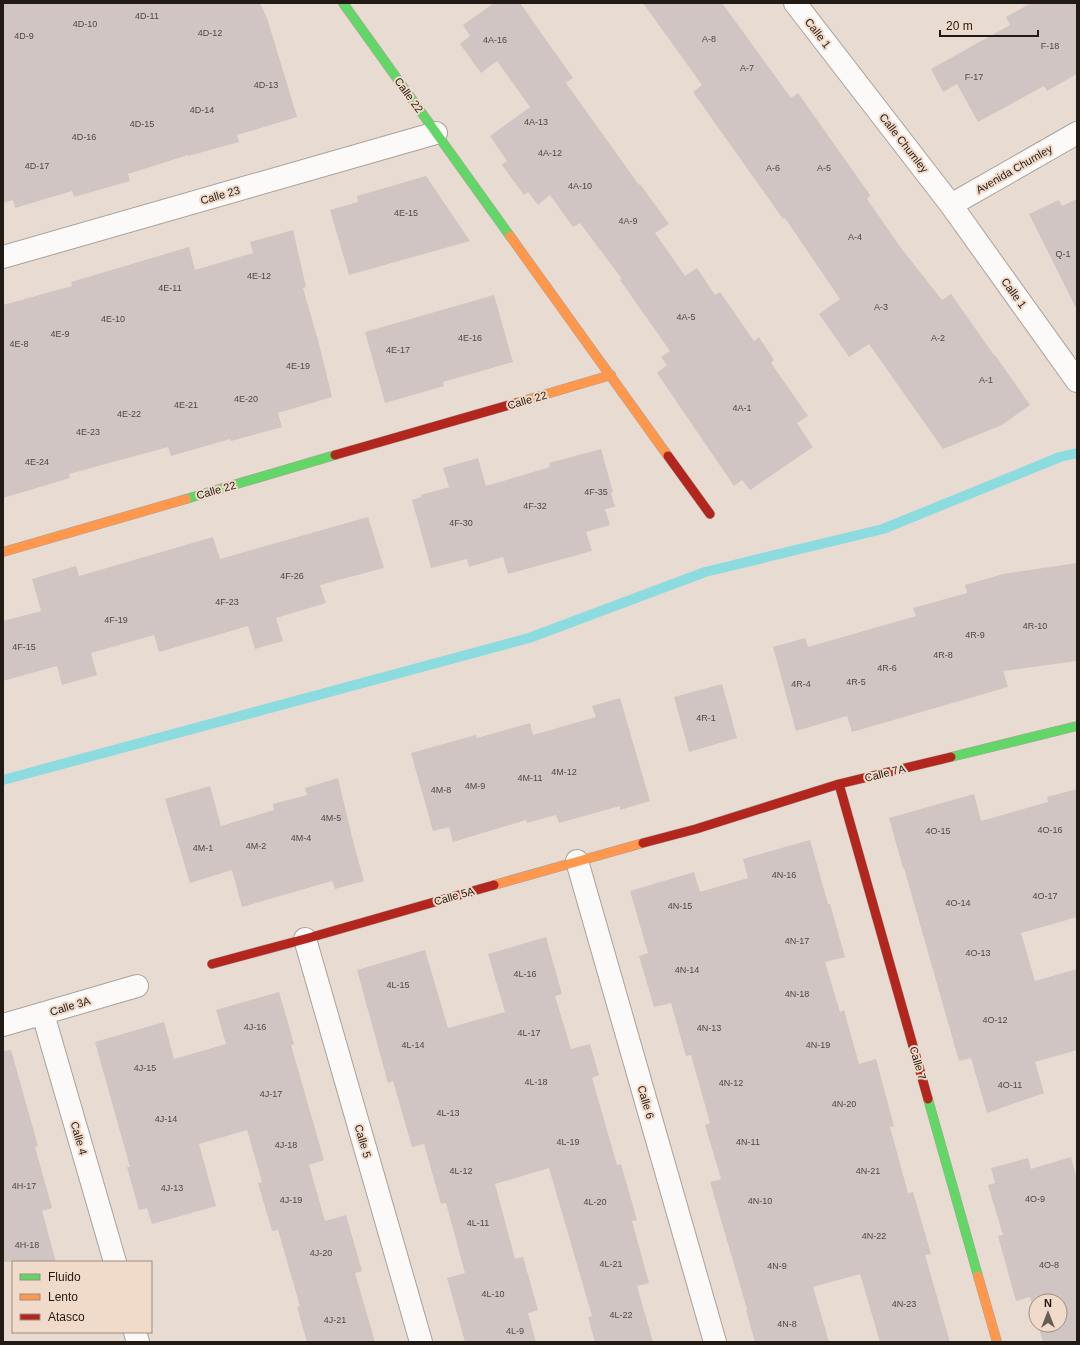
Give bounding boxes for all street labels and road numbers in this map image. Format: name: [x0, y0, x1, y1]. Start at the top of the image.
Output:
street label: Calle 1: [803, 16, 833, 50]
street label: Calle 22: [392, 75, 426, 115]
street label: Calle Chumley: [877, 111, 931, 175]
street label: Avenida Chumley: [974, 142, 1055, 196]
street label: Calle 23: [199, 184, 241, 206]
street label: Calle 1: [999, 276, 1029, 310]
street label: Calle 22: [506, 389, 548, 411]
street label: Calle 22: [195, 479, 237, 501]
street label: Calle 7A: [863, 762, 907, 784]
street label: Calle 5A: [432, 884, 476, 907]
street label: Calle 3A: [48, 994, 92, 1018]
street label: Calle 7: [908, 1045, 928, 1081]
street label: Calle 6: [636, 1084, 656, 1120]
street label: Calle 4: [69, 1120, 89, 1156]
street label: Calle 5: [353, 1123, 373, 1159]

